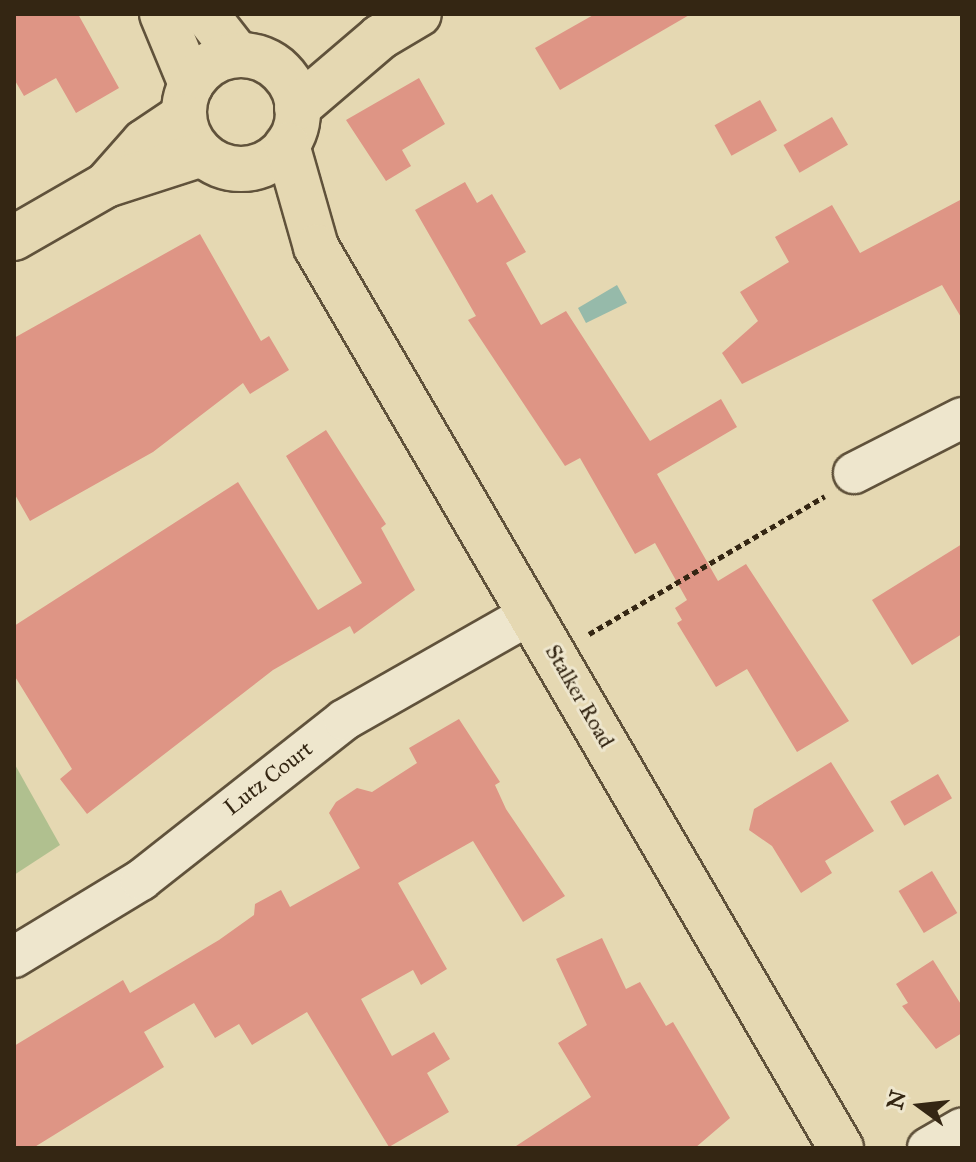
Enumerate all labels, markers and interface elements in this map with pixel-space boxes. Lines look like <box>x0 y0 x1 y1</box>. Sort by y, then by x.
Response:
street label: Stalker Road <box>540 640 620 752</box>
street label: Lutz Court <box>219 735 317 821</box>
north arrow <box>880 1066 960 1146</box>
text: N <box>881 1087 912 1112</box>

